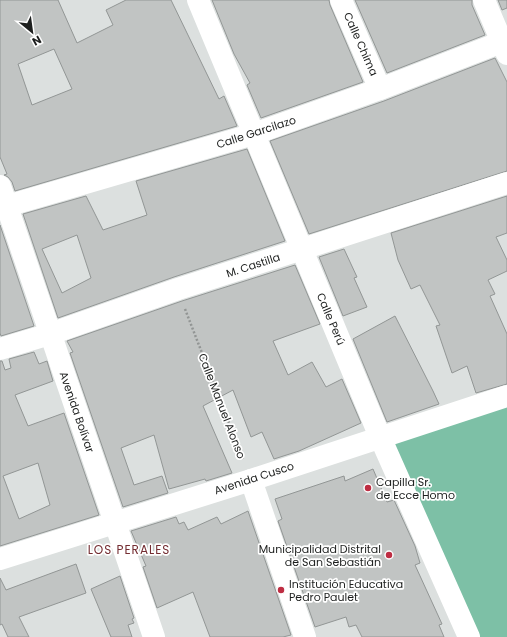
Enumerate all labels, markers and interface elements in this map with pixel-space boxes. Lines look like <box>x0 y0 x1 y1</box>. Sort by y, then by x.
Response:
street label: Calle Chima <box>340 10 382 78</box>
north arrow <box>12 12 52 52</box>
text: N <box>29 32 44 50</box>
street label: Calle Garcilazo <box>214 112 298 152</box>
street label: M. Castilla <box>224 249 282 281</box>
street label: Calle Perú <box>313 290 349 348</box>
street label: Calle Manuel Alonso <box>195 351 249 461</box>
street label: Avenida Bolívar <box>56 369 98 455</box>
street label: Avenida Cusco <box>212 458 296 498</box>
place label: Capilla Sr. de Ecce Homo <box>376 474 455 503</box>
marker: Capilla Sr. de Ecce Homo <box>363 483 373 493</box>
district label: LOS PERALES <box>88 541 170 558</box>
place label: Municipalidad Distrital de San Sebastián <box>259 541 381 570</box>
marker: Municipalidad Distrital de San Sebastián <box>384 550 394 560</box>
place label: Institución Educativa Pedro Paulet <box>289 576 403 605</box>
marker: Institución Educativa Pedro Paulet <box>276 585 286 595</box>

